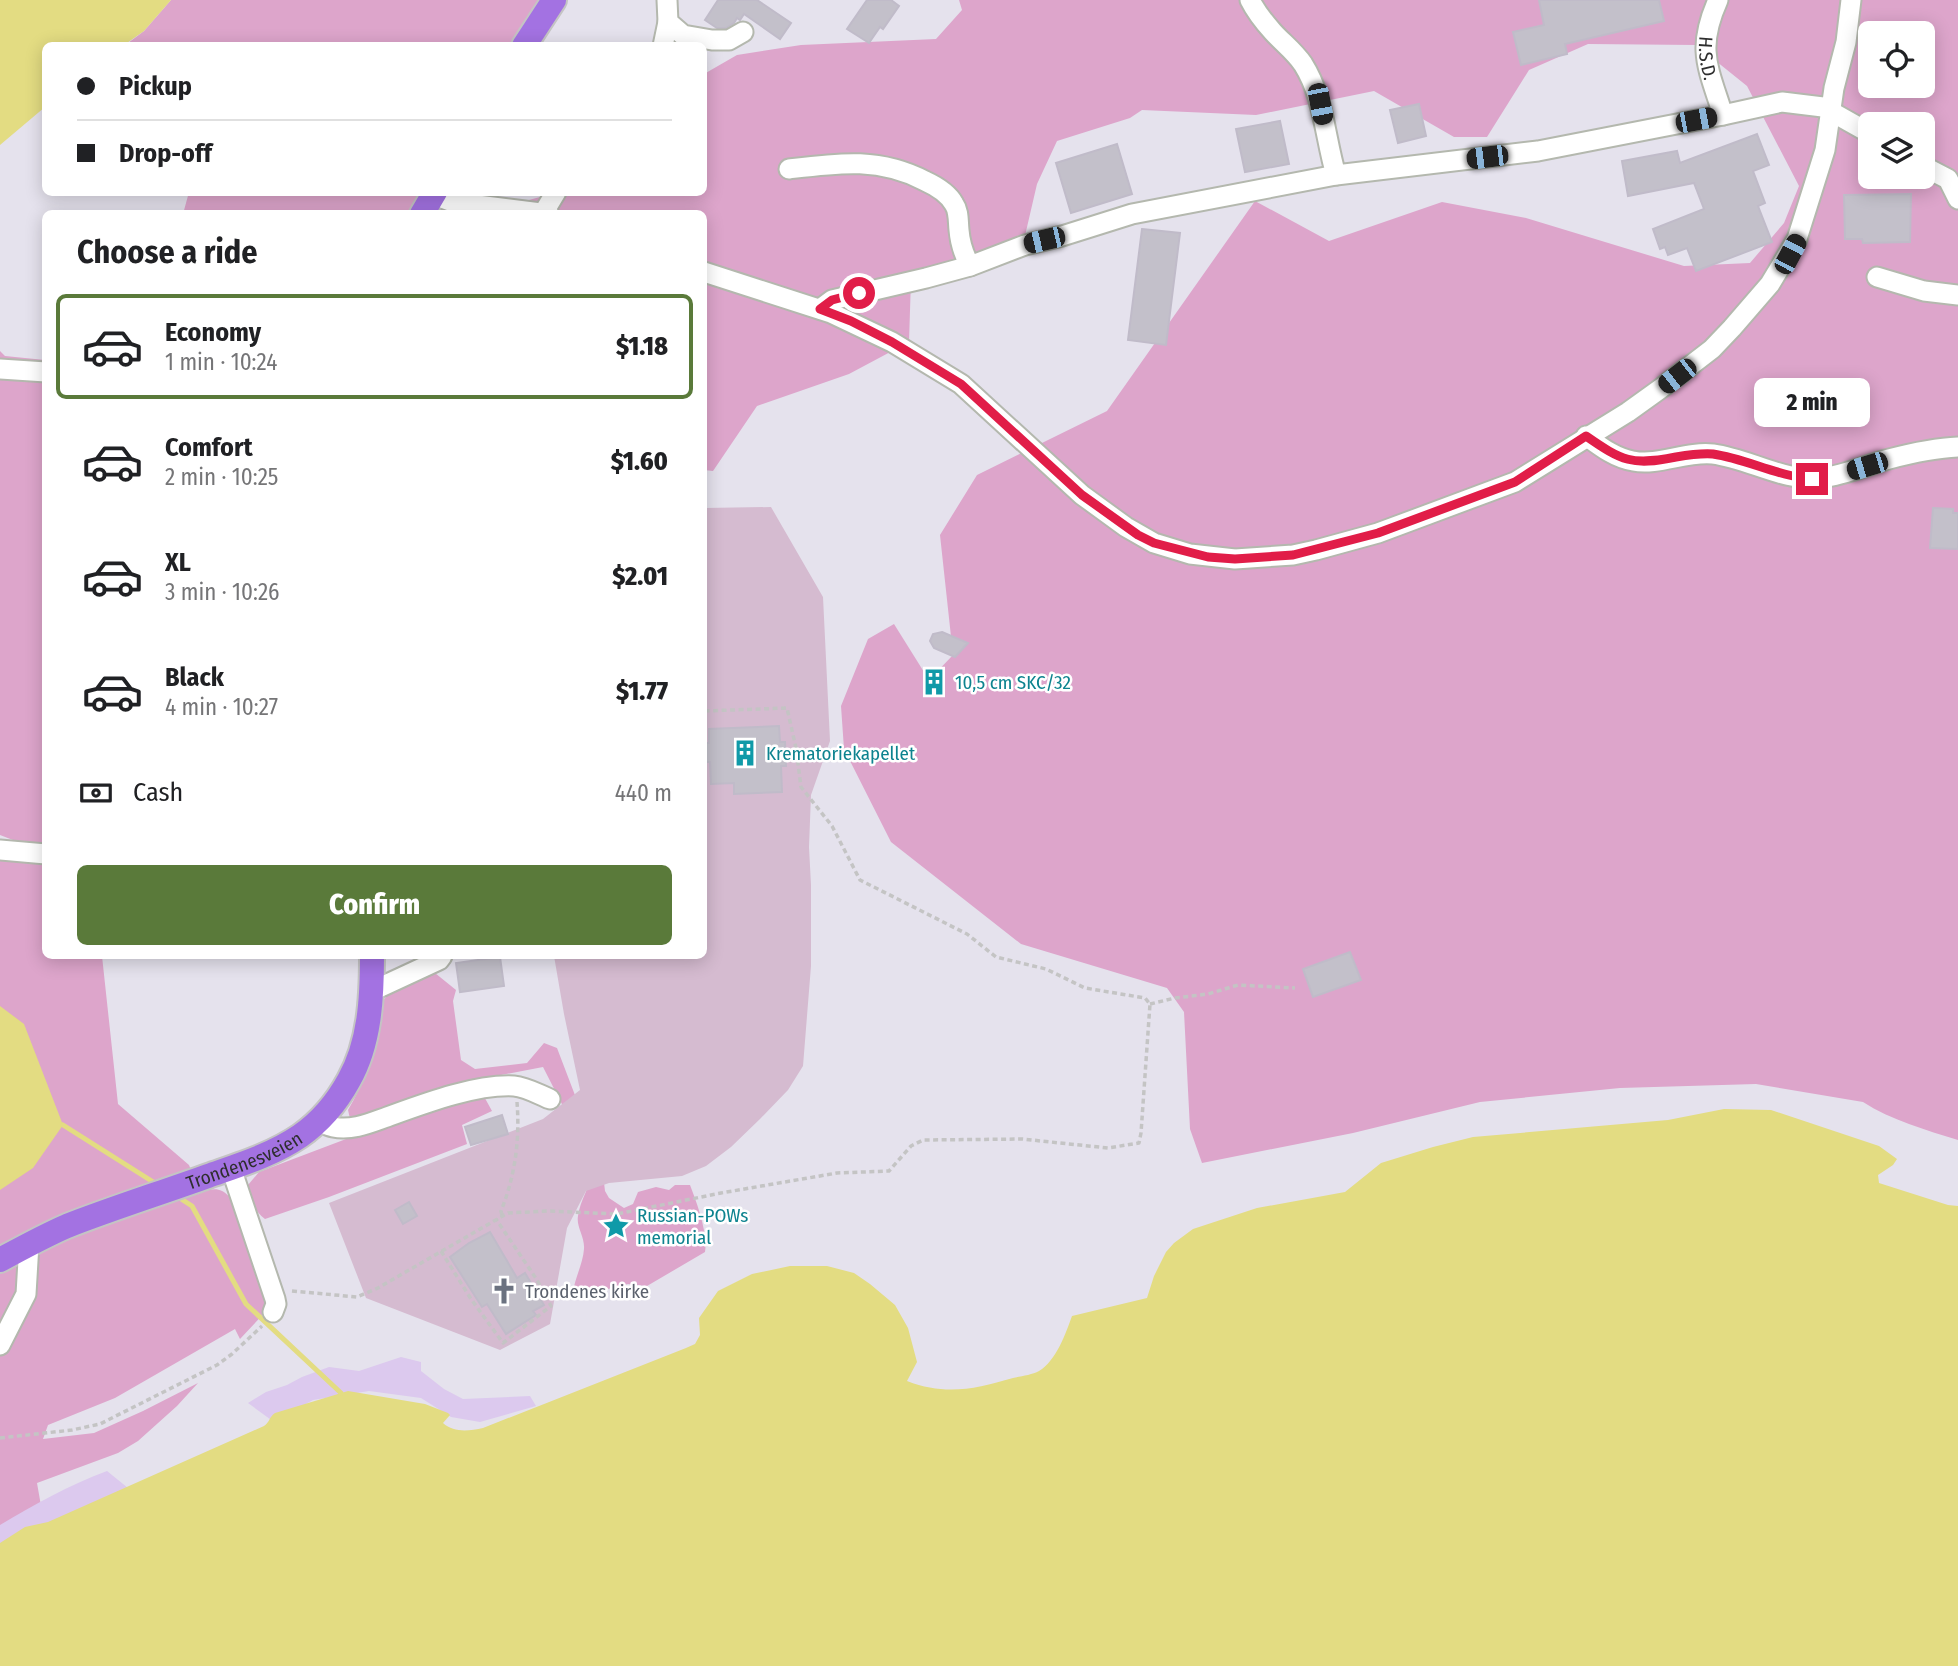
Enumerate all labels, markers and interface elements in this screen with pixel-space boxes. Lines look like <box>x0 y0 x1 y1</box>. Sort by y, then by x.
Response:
map controls <box>1858 21 1935 189</box>
button: locate <box>1858 21 1935 98</box>
street label: H.S.D. <box>1694 36 1722 83</box>
text: Pickup <box>119 71 192 102</box>
car <box>1306 81 1335 127</box>
car <box>1674 106 1719 134</box>
button: layers <box>1858 112 1935 189</box>
text: Drop-off <box>119 138 212 169</box>
car <box>1465 144 1510 170</box>
car <box>1022 225 1067 255</box>
car <box>1771 231 1810 277</box>
text: Choose a ride <box>77 233 258 271</box>
route start <box>843 277 875 309</box>
icon: car <box>81 315 144 378</box>
text: Economy <box>165 317 261 348</box>
text: $1.18 <box>616 331 668 362</box>
text: 1 min · 10:24 <box>165 348 277 376</box>
car <box>1654 355 1701 397</box>
callout: 2 min <box>1754 378 1870 426</box>
text: 2 min <box>1787 388 1837 416</box>
icon: car <box>81 430 144 493</box>
text: Comfort <box>165 432 253 463</box>
text: $1.60 <box>611 446 668 477</box>
car <box>1844 450 1891 482</box>
text: 2 min · 10:25 <box>165 463 278 491</box>
route end <box>1796 463 1828 495</box>
icon: car <box>81 545 144 608</box>
text: XL <box>165 547 191 578</box>
text: $2.01 <box>612 561 668 592</box>
text: 3 min · 10:26 <box>165 578 279 606</box>
icon: car <box>81 660 144 723</box>
text: Black <box>165 662 224 693</box>
building icon: 10,5 cm SKC/32 <box>919 667 949 697</box>
place label: 10,5 cm SKC/32 <box>955 671 1071 694</box>
text: $1.77 <box>616 676 668 707</box>
text: 4 min · 10:27 <box>165 693 278 721</box>
building icon: Krematoriekapellet <box>730 738 760 768</box>
place label: Krematoriekapellet <box>766 742 916 765</box>
icon: cash <box>77 774 115 812</box>
text: Cash <box>133 777 183 808</box>
text: 440 m <box>615 779 672 807</box>
button: Confirm <box>77 865 672 945</box>
street label: Trondenesveien <box>183 1127 307 1195</box>
place label: Russian-POWs memorial <box>637 1204 748 1249</box>
place icon: Russian-POWs memorial <box>601 1211 631 1241</box>
church icon: Trondenes kirke <box>489 1276 519 1306</box>
place label: Trondenes kirke <box>525 1280 649 1303</box>

